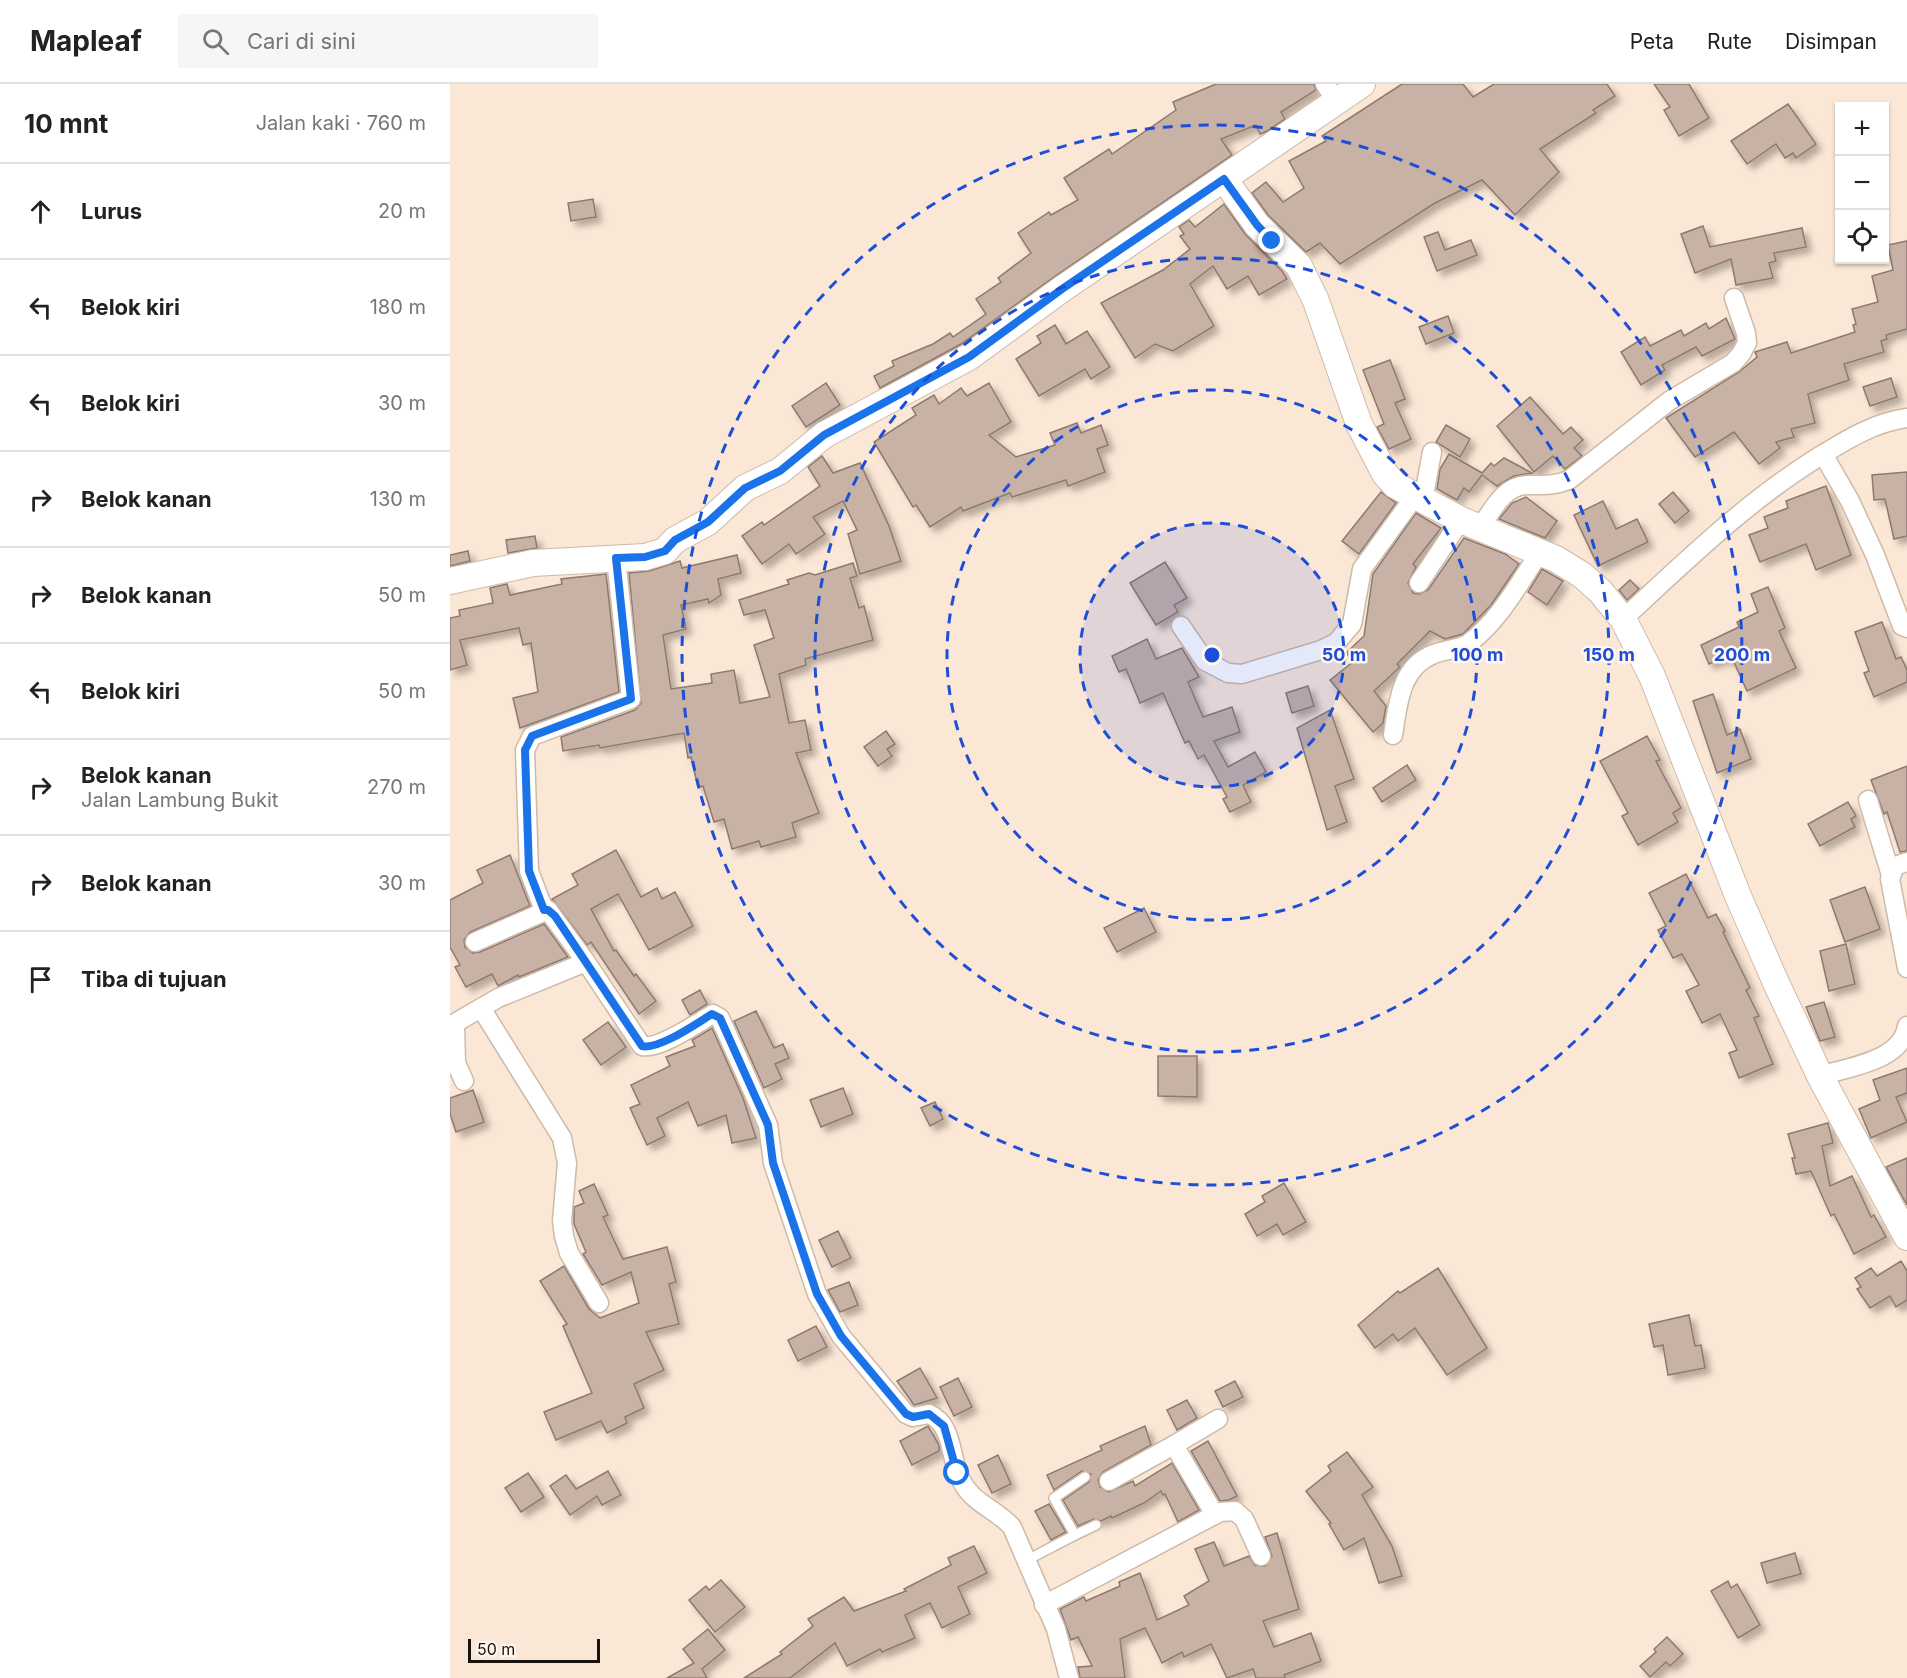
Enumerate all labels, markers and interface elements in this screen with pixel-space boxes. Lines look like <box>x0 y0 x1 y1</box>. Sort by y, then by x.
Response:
search box <box>178 14 598 68</box>
text: Mapleaf <box>30 24 142 58</box>
icon: search <box>199 25 232 58</box>
text: Cari di sini <box>247 28 356 54</box>
text: Peta <box>1630 29 1674 54</box>
text: Rute <box>1707 29 1752 54</box>
text: Disimpan <box>1785 29 1877 54</box>
map controls <box>1835 102 1889 264</box>
button: + <box>1835 102 1889 156</box>
text: 10 mnt <box>24 108 108 139</box>
text: Jalan kaki · 760 m <box>256 111 426 135</box>
button: − <box>1835 156 1889 210</box>
icon: ahead <box>24 195 57 228</box>
text: Lurus <box>81 198 142 224</box>
text: 20 m <box>378 199 426 223</box>
button: locate <box>1835 210 1889 264</box>
route end <box>1258 227 1284 253</box>
icon: left <box>24 291 57 324</box>
text: Belok kiri <box>81 294 180 320</box>
text: 180 m <box>370 295 426 319</box>
icon: left <box>24 387 57 420</box>
text: Belok kiri <box>81 390 180 416</box>
text: 30 m <box>378 391 426 415</box>
icon: right <box>24 483 57 516</box>
text: Belok kanan <box>81 486 212 512</box>
text: 130 m <box>370 487 426 511</box>
icon: right <box>24 579 57 612</box>
text: Belok kanan <box>81 582 212 608</box>
text: 50 m <box>378 583 426 607</box>
text: 50 m <box>1322 644 1366 665</box>
text: 100 m <box>1451 644 1503 665</box>
text: 150 m <box>1583 644 1635 665</box>
text: 200 m <box>1714 644 1770 665</box>
centre of rings <box>1202 645 1222 665</box>
icon: left <box>24 675 57 708</box>
text: Belok kiri <box>81 678 180 704</box>
text: 50 m <box>378 679 426 703</box>
text: Belok kanan <box>81 762 212 788</box>
icon: right <box>24 771 57 804</box>
text: 270 m <box>367 775 426 799</box>
text: Jalan Lambung Bukit <box>81 788 278 812</box>
icon: right <box>24 867 57 900</box>
text: Belok kanan <box>81 870 212 896</box>
text: 30 m <box>378 871 426 895</box>
icon: arrive <box>24 963 57 996</box>
text: Tiba di tujuan <box>81 966 227 992</box>
route start <box>943 1459 969 1485</box>
scale bar <box>468 1636 600 1664</box>
text: 50 m <box>477 1639 515 1659</box>

